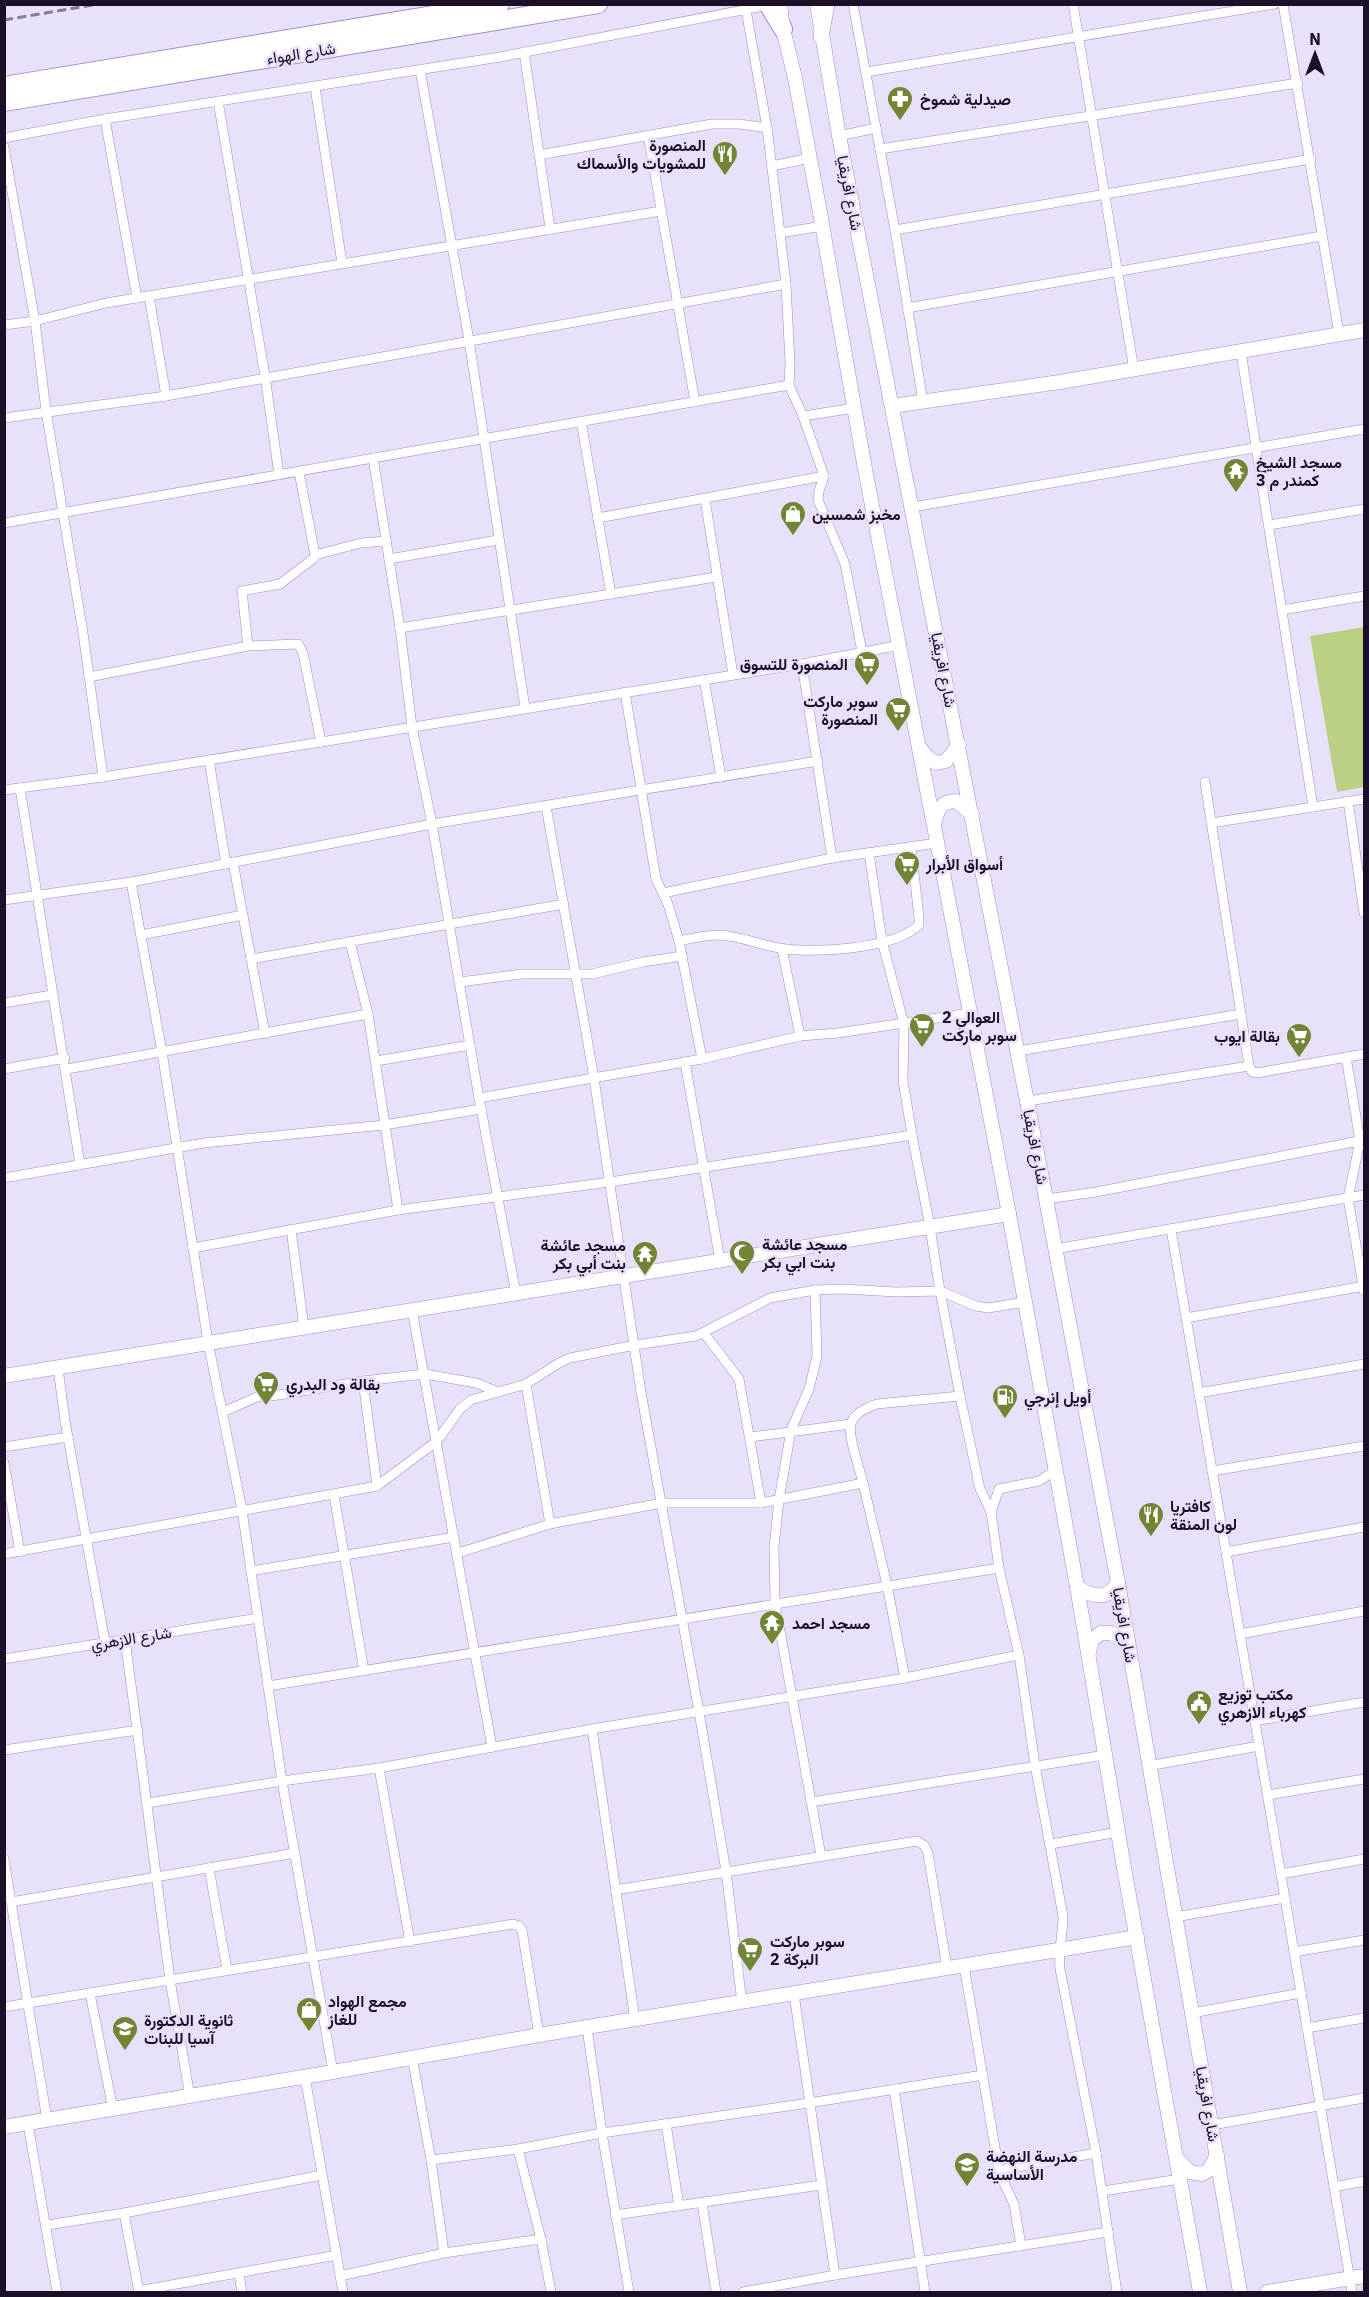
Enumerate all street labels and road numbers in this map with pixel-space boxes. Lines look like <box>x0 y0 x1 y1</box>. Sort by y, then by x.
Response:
street label: شارع الهواء <box>265 38 337 70</box>
street label: شارع افريقيا <box>831 154 867 233</box>
street label: شارع افريقيا <box>925 631 961 710</box>
street label: شارع افريقيا <box>1017 1108 1053 1187</box>
street label: شارع افريقيا <box>1107 1586 1141 1665</box>
street label: شارع الازهري <box>89 1622 173 1658</box>
street label: شارع افريقيا <box>1190 2065 1224 2144</box>

